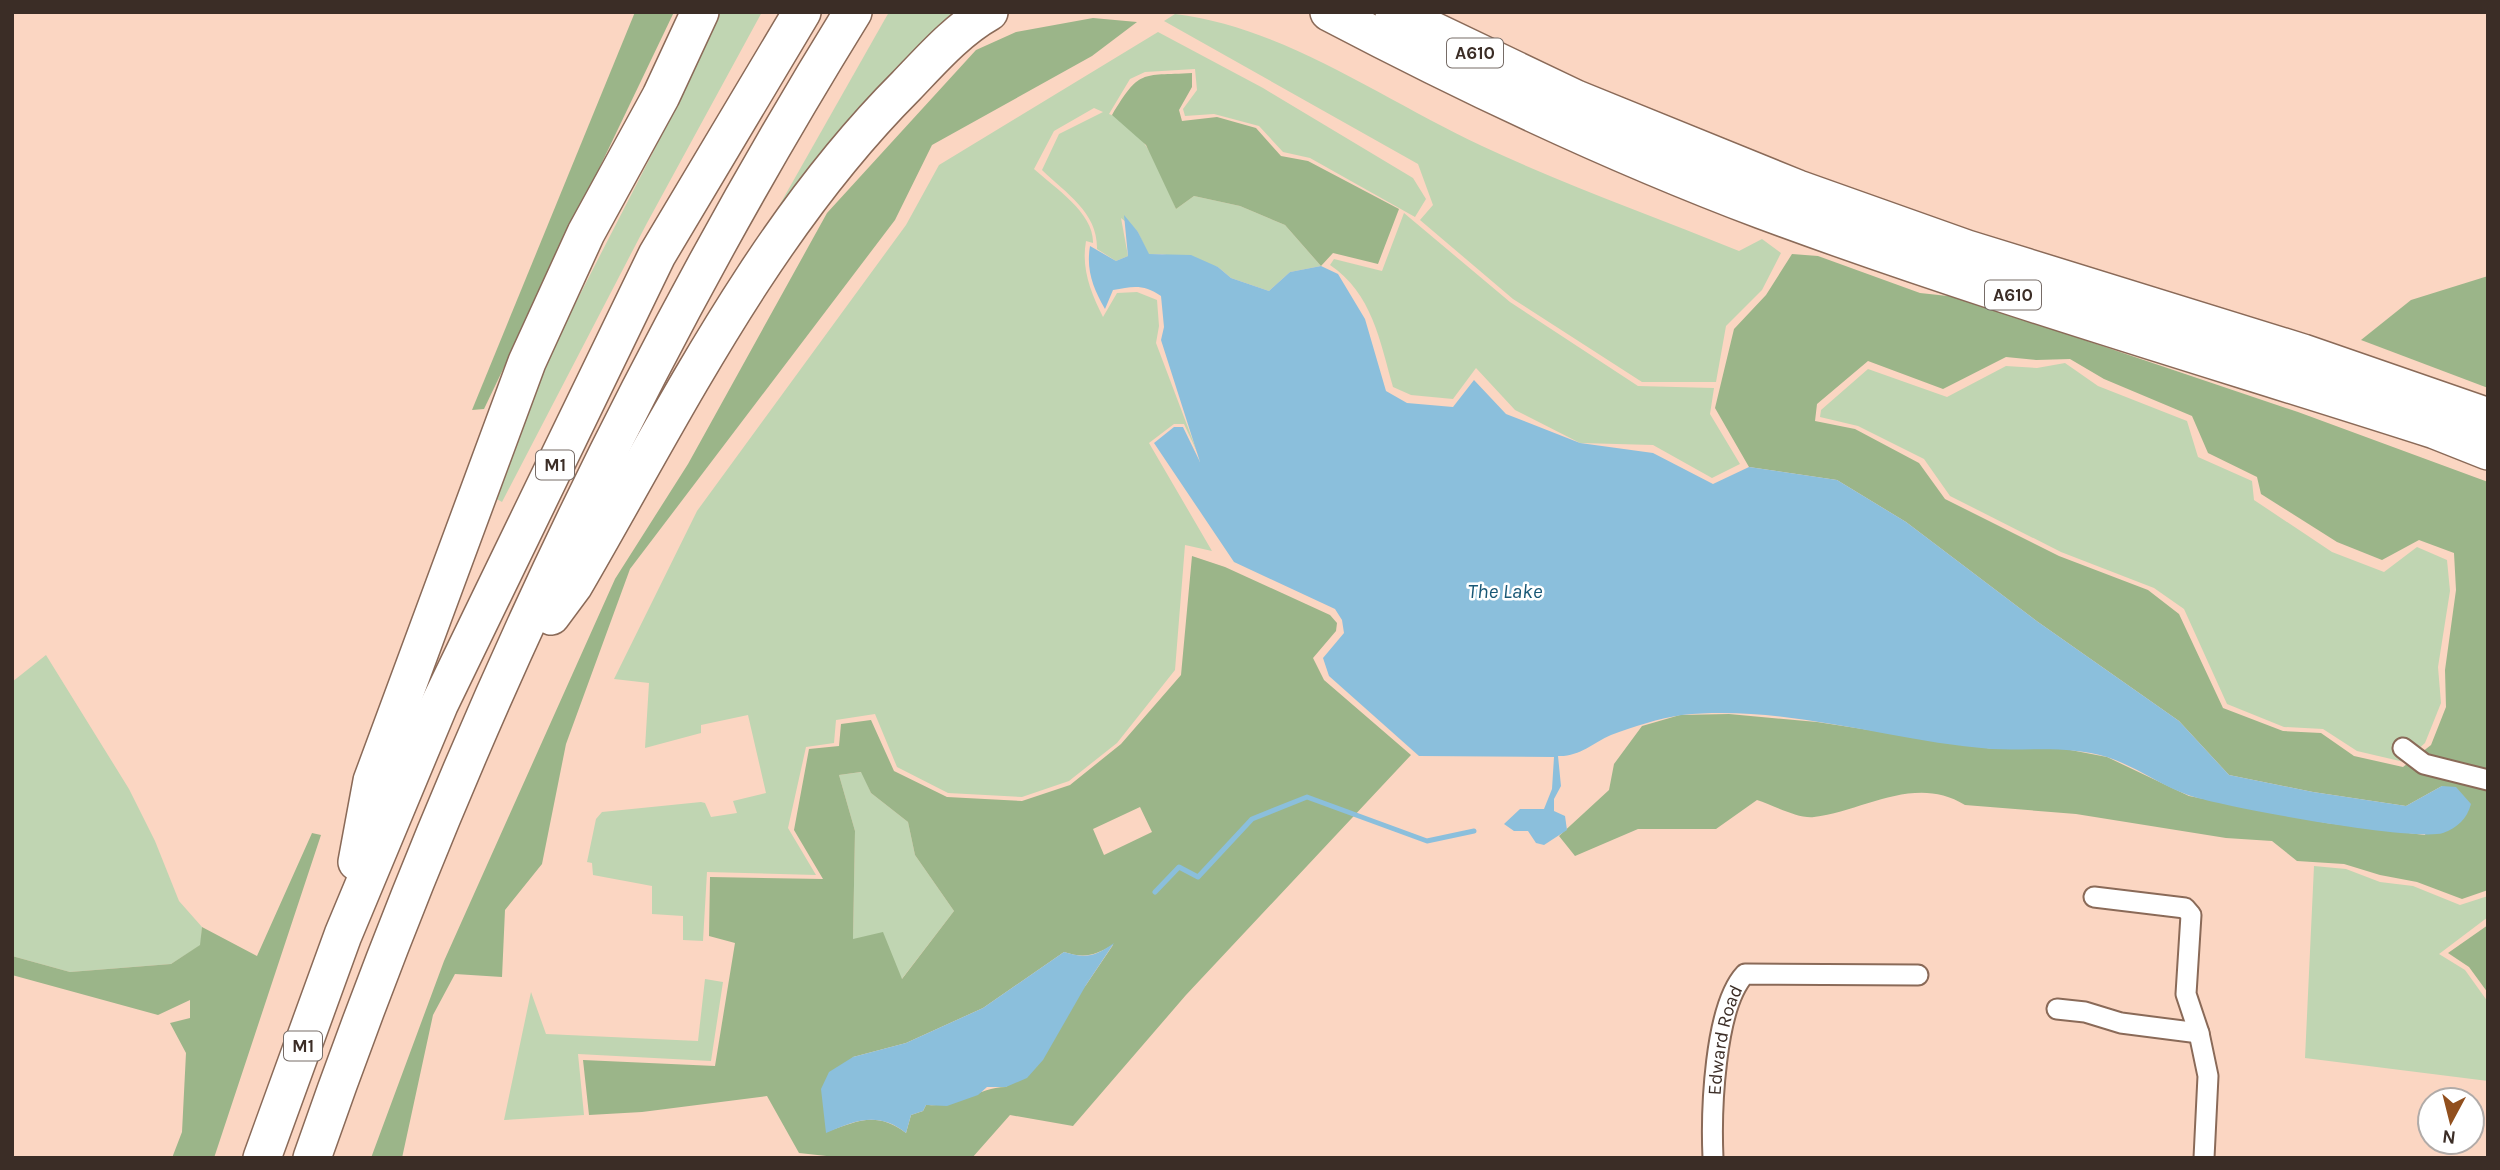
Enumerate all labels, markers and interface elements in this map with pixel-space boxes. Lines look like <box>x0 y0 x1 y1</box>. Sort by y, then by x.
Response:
road number: A610 <box>1447 38 1503 68</box>
road number: A610 <box>1985 281 2041 310</box>
road number: M1 <box>536 450 574 480</box>
water label: The Lake <box>1468 579 1543 603</box>
street label: Edward Road <box>1704 981 1747 1096</box>
road number: M1 <box>284 1031 322 1060</box>
north arrow <box>2416 1086 2486 1156</box>
text: N <box>2441 1125 2457 1149</box>

